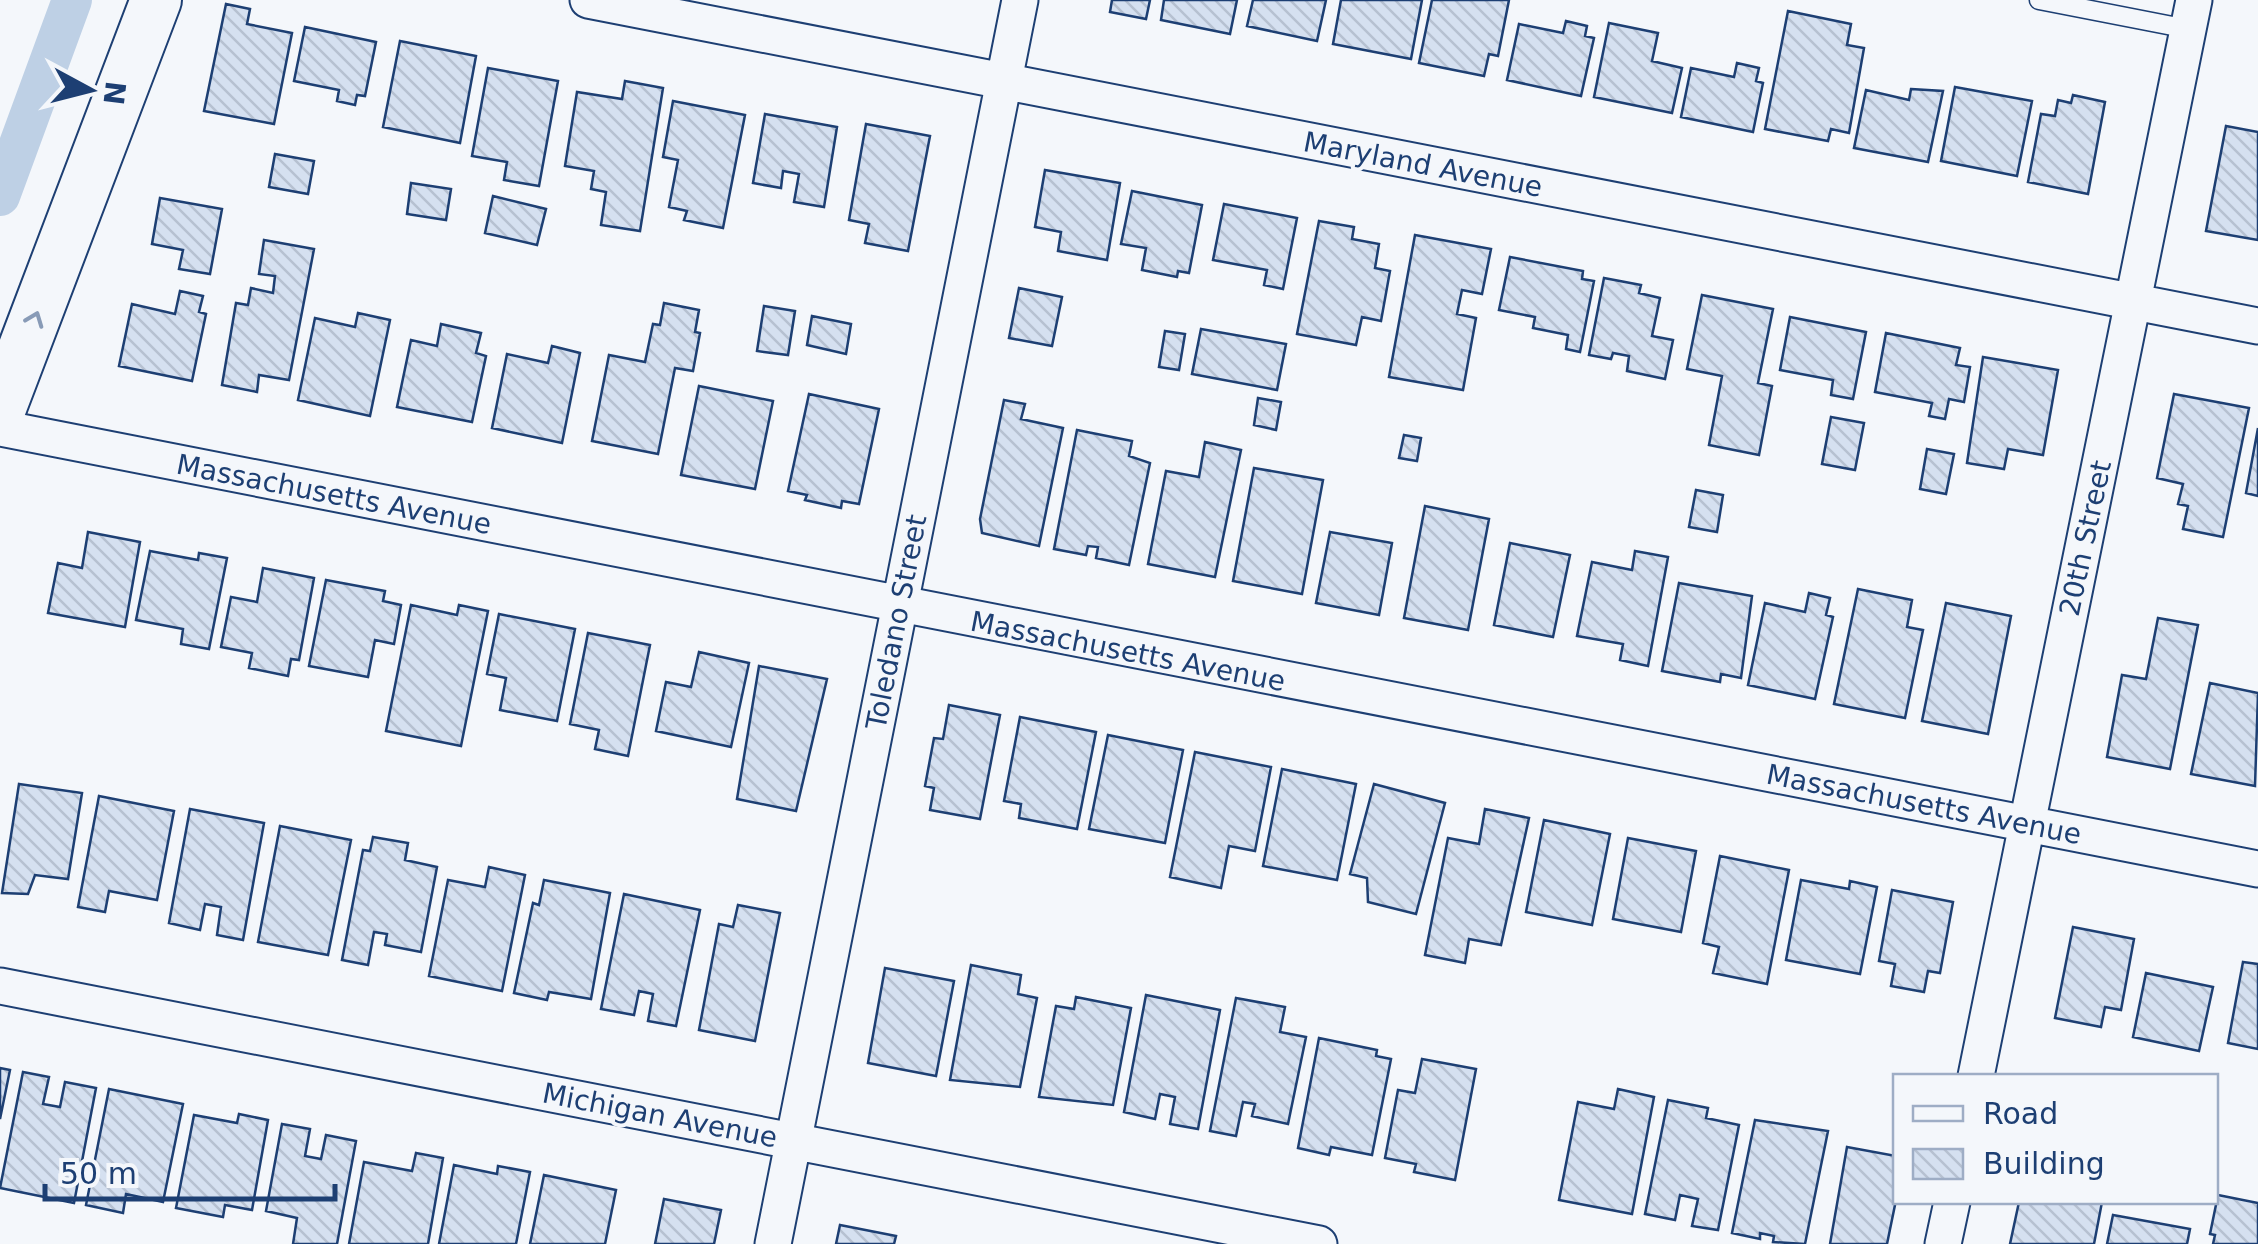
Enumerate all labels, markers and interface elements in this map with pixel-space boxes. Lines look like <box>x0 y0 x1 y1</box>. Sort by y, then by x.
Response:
north arrow <box>40 40 140 140</box>
text: N <box>97 79 132 107</box>
street label: Maryland Avenue <box>1301 125 1545 204</box>
one-way arrow <box>23 311 44 328</box>
street label: Massachusetts Avenue <box>174 448 494 541</box>
street label: 20th Street <box>2053 457 2118 619</box>
street label: Toledano Street <box>859 512 934 733</box>
street label: Massachusetts Avenue <box>968 605 1288 698</box>
street label: Massachusetts Avenue <box>1764 758 2084 851</box>
legend <box>1893 1074 2218 1204</box>
street label: Michigan Avenue <box>540 1077 780 1154</box>
text: Road <box>1983 1096 2058 1131</box>
scale bar <box>45 1139 335 1201</box>
text: Building <box>1983 1146 2105 1181</box>
text: 50 m <box>60 1156 137 1191</box>

